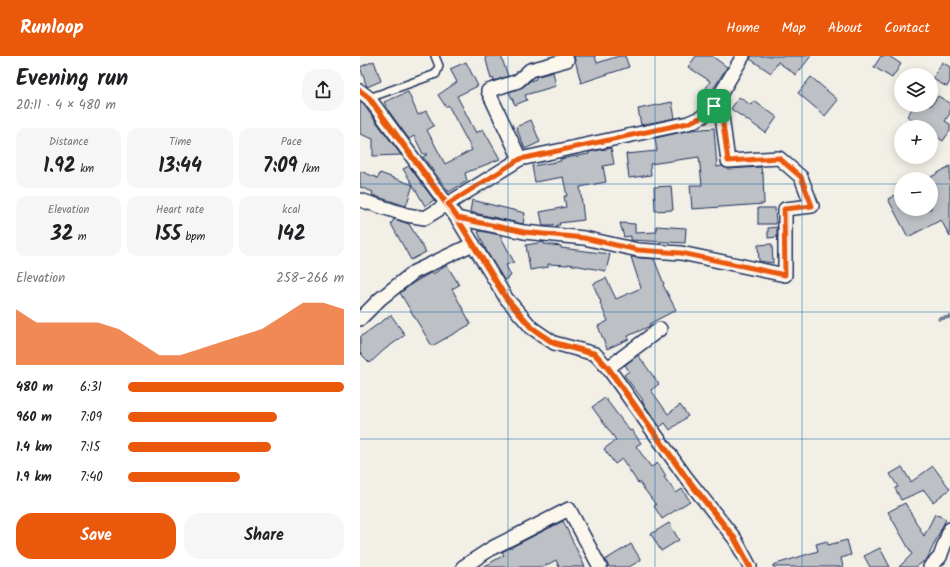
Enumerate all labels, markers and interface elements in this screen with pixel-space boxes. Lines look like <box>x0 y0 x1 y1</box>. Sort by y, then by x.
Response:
text: Runloop <box>20 13 84 43</box>
text: Home <box>726 17 760 39</box>
text: Map <box>782 17 806 39</box>
text: About <box>828 17 862 39</box>
text: Contact <box>884 17 930 39</box>
text: Evening run <box>16 62 128 97</box>
map controls <box>894 68 938 216</box>
button: layers <box>894 68 938 112</box>
button: share <box>302 69 344 111</box>
pin <box>697 89 731 123</box>
text: 20:11 · 4 × 480 m <box>16 95 116 116</box>
icon: arrive <box>703 95 725 117</box>
button: + <box>894 120 938 164</box>
text: Distance <box>49 133 88 151</box>
text: Time <box>169 133 191 151</box>
text: Pace <box>281 133 302 151</box>
text: 1.92 <box>43 151 76 183</box>
text: 13:44 <box>158 151 202 183</box>
text: 7:09 <box>263 151 298 183</box>
text: km <box>76 160 94 178</box>
text: /km <box>298 160 320 178</box>
button: − <box>894 172 938 216</box>
text: Elevation <box>48 201 89 219</box>
text: Heart rate <box>156 201 204 219</box>
text: kcal <box>282 201 300 219</box>
text: 32 <box>51 219 73 251</box>
text: 155 <box>155 219 181 251</box>
text: 142 <box>277 219 306 251</box>
text: m <box>73 228 87 246</box>
text: bpm <box>181 228 205 246</box>
text: Elevation <box>16 268 65 289</box>
text: 258–266 m <box>276 268 344 289</box>
text: 480 m <box>16 377 53 398</box>
text: 6:31 <box>80 377 102 398</box>
text: 960 m <box>16 407 52 428</box>
text: 7:09 <box>80 407 102 428</box>
text: 1.4 km <box>16 437 52 458</box>
text: 7:15 <box>80 437 100 458</box>
text: 1.9 km <box>16 467 52 488</box>
text: 7:40 <box>80 467 103 488</box>
button: Save <box>16 513 176 559</box>
button: Share <box>184 513 344 559</box>

